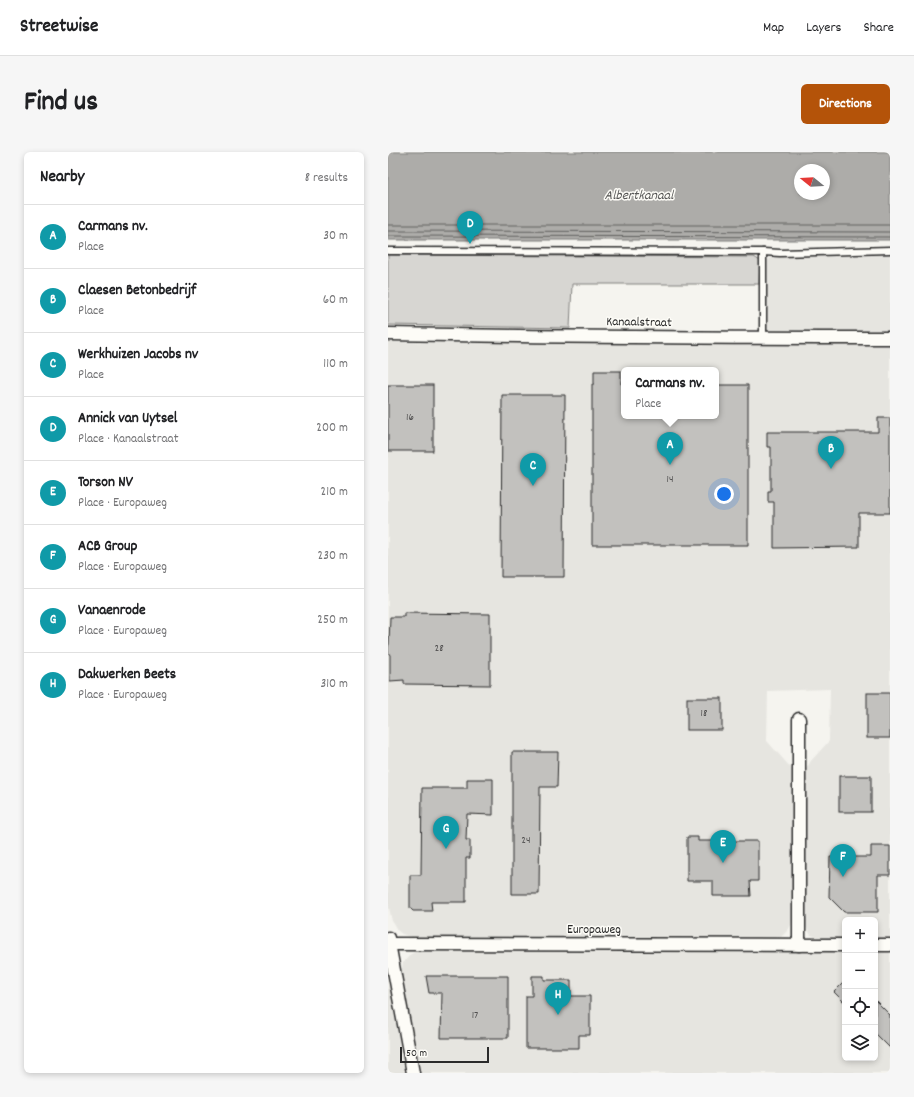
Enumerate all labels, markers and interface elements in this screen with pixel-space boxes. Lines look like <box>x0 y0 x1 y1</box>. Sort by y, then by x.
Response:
text: Streetwise <box>20 14 98 41</box>
text: Map <box>763 18 784 38</box>
text: Layers <box>806 18 841 38</box>
text: Share <box>863 18 894 38</box>
text: Find us <box>24 84 98 124</box>
button: Directions <box>801 84 890 124</box>
north arrow <box>794 164 830 200</box>
text: Nearby <box>40 166 84 190</box>
text: 8 results <box>305 169 348 188</box>
water label: Albertkanaal <box>605 186 675 206</box>
pin: D <box>457 211 483 244</box>
text: Carmans nv. <box>78 216 148 238</box>
text: A <box>49 227 57 246</box>
text: 30 m <box>323 227 348 246</box>
text: Place <box>78 238 104 257</box>
text: Claesen Betonbedrijf <box>78 280 196 302</box>
text: B <box>50 291 56 310</box>
text: 60 m <box>323 291 348 310</box>
text: Place <box>78 302 104 321</box>
street label: Kanaalstraat <box>606 313 672 333</box>
text: Werkhuizen Jacobs nv <box>78 344 198 366</box>
text: C <box>50 355 56 374</box>
text: 110 m <box>323 355 348 374</box>
text: Place <box>78 366 104 385</box>
popup <box>621 367 719 419</box>
text: Carmans nv. <box>635 373 705 395</box>
text: Place <box>635 395 661 414</box>
text: Annick van Uytsel <box>78 408 177 430</box>
house number: 16 <box>406 410 414 426</box>
text: D <box>50 419 56 438</box>
text: 200 m <box>316 419 348 438</box>
text: Place · Kanaalstraat <box>78 430 178 449</box>
pin: A <box>657 432 683 465</box>
pin: B <box>818 436 844 469</box>
pin: C <box>520 453 546 486</box>
text: Torson NV <box>78 472 133 494</box>
house number: 14 <box>667 472 673 488</box>
text: E <box>50 483 56 502</box>
text: 210 m <box>320 483 348 502</box>
your location <box>714 484 734 504</box>
text: Place · Europaweg <box>78 494 167 513</box>
text: ACB Group <box>78 536 137 558</box>
text: F <box>50 547 56 566</box>
text: 230 m <box>318 547 348 566</box>
text: Place · Europaweg <box>78 558 167 577</box>
text: Vanaenrode <box>78 600 146 622</box>
text: G <box>50 611 56 630</box>
text: 250 m <box>317 611 348 630</box>
text: Place · Europaweg <box>78 622 167 641</box>
house number: 28 <box>434 641 444 657</box>
text: Dakwerken Beets <box>78 664 176 686</box>
text: H <box>50 675 56 694</box>
text: 310 m <box>320 675 348 694</box>
text: Place · Europaweg <box>78 686 167 705</box>
house number: 18 <box>701 706 707 722</box>
pin: G <box>433 816 459 849</box>
pin: E <box>710 830 736 863</box>
house number: 24 <box>521 833 531 849</box>
pin: F <box>830 844 856 877</box>
map controls <box>842 917 878 1061</box>
button: + <box>842 917 878 953</box>
street label: Europaweg <box>567 921 621 940</box>
button: − <box>842 953 878 989</box>
pin: H <box>545 982 571 1015</box>
button: locate <box>842 989 878 1025</box>
house number: 17 <box>472 1008 478 1024</box>
button: layers <box>842 1025 878 1061</box>
scale bar <box>400 1045 489 1064</box>
text: 50 m <box>406 1046 427 1062</box>

